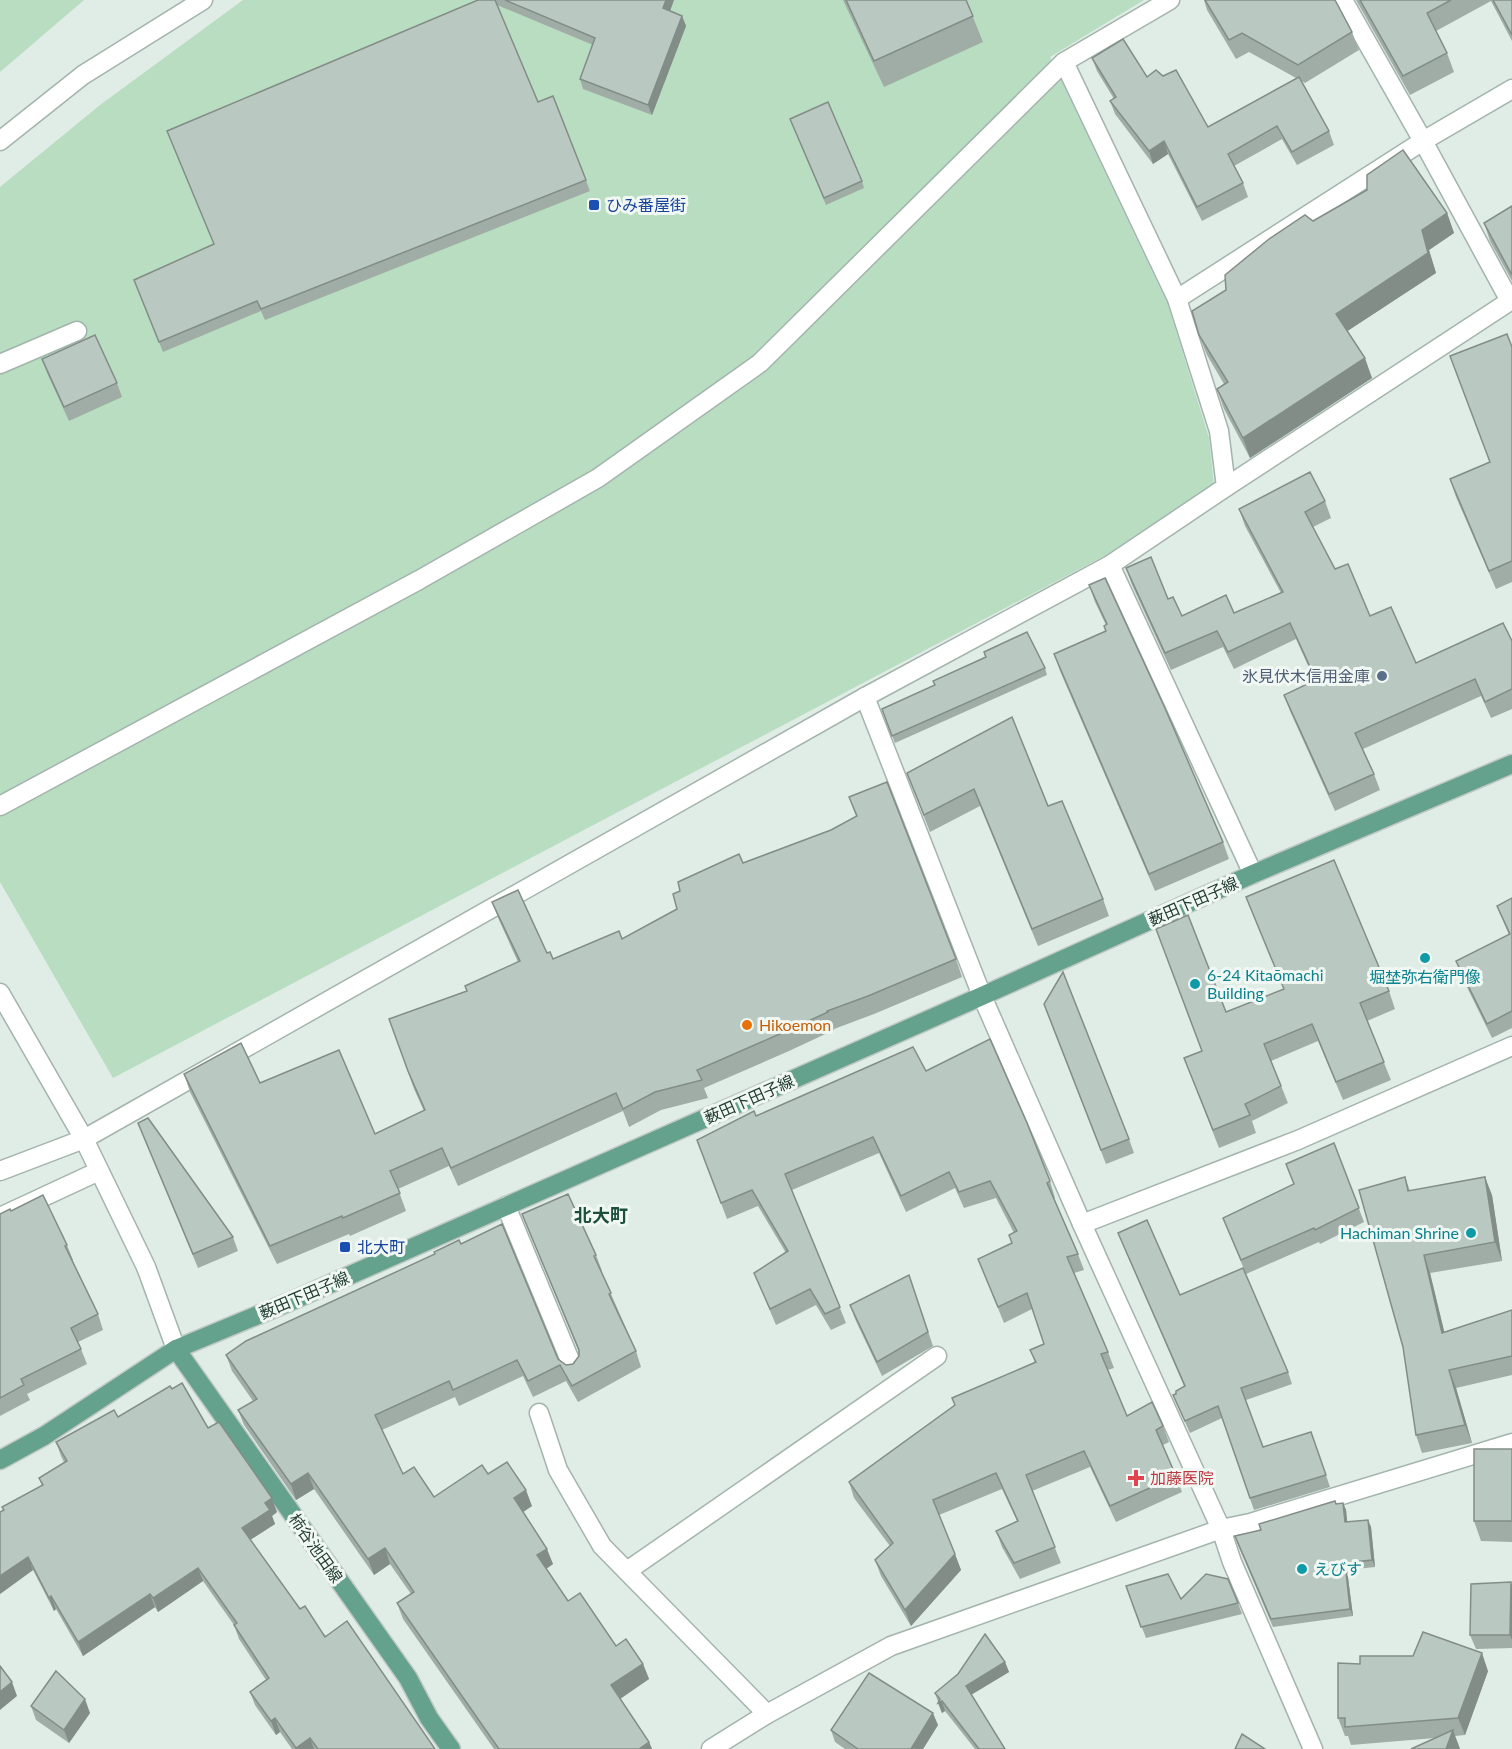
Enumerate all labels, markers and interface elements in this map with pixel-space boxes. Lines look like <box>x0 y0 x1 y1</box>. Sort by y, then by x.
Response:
place label: ひみ番屋街 <box>606 195 686 214</box>
marker: ひみ番屋街 <box>587 198 601 212</box>
place label: 氷見伏木信用金庫 <box>1242 666 1370 685</box>
marker: 氷見伏木信用金庫 <box>1375 669 1389 683</box>
street label: 薮田下田子線 <box>1145 872 1241 929</box>
marker: 堀埜弥右衛門像 <box>1418 951 1432 965</box>
place label: 6-24 Kitaōmachi Building <box>1207 965 1324 1002</box>
place label: 堀埜弥右衛門像 <box>1369 967 1481 986</box>
marker: 6-24 Kitaōmachi Building <box>1188 977 1202 991</box>
place label: Hikoemon <box>759 1015 831 1034</box>
marker: Hikoemon <box>740 1018 754 1032</box>
street label: 薮田下田子線 <box>701 1070 797 1127</box>
district label: 北大町 <box>574 1204 628 1226</box>
place label: Hachiman Shrine <box>1340 1223 1459 1242</box>
marker: Hachiman Shrine <box>1464 1226 1478 1240</box>
place label: 北大町 <box>357 1237 405 1256</box>
marker: 北大町 <box>338 1240 352 1254</box>
street label: 薮田下田子線 <box>256 1267 352 1322</box>
place label: 加藤医院 <box>1150 1468 1214 1487</box>
marker: 加藤医院 <box>1127 1469 1145 1487</box>
street label: 柿谷池田線 <box>286 1509 347 1586</box>
place label: えびす <box>1314 1559 1362 1578</box>
marker: えびす <box>1295 1562 1309 1576</box>

